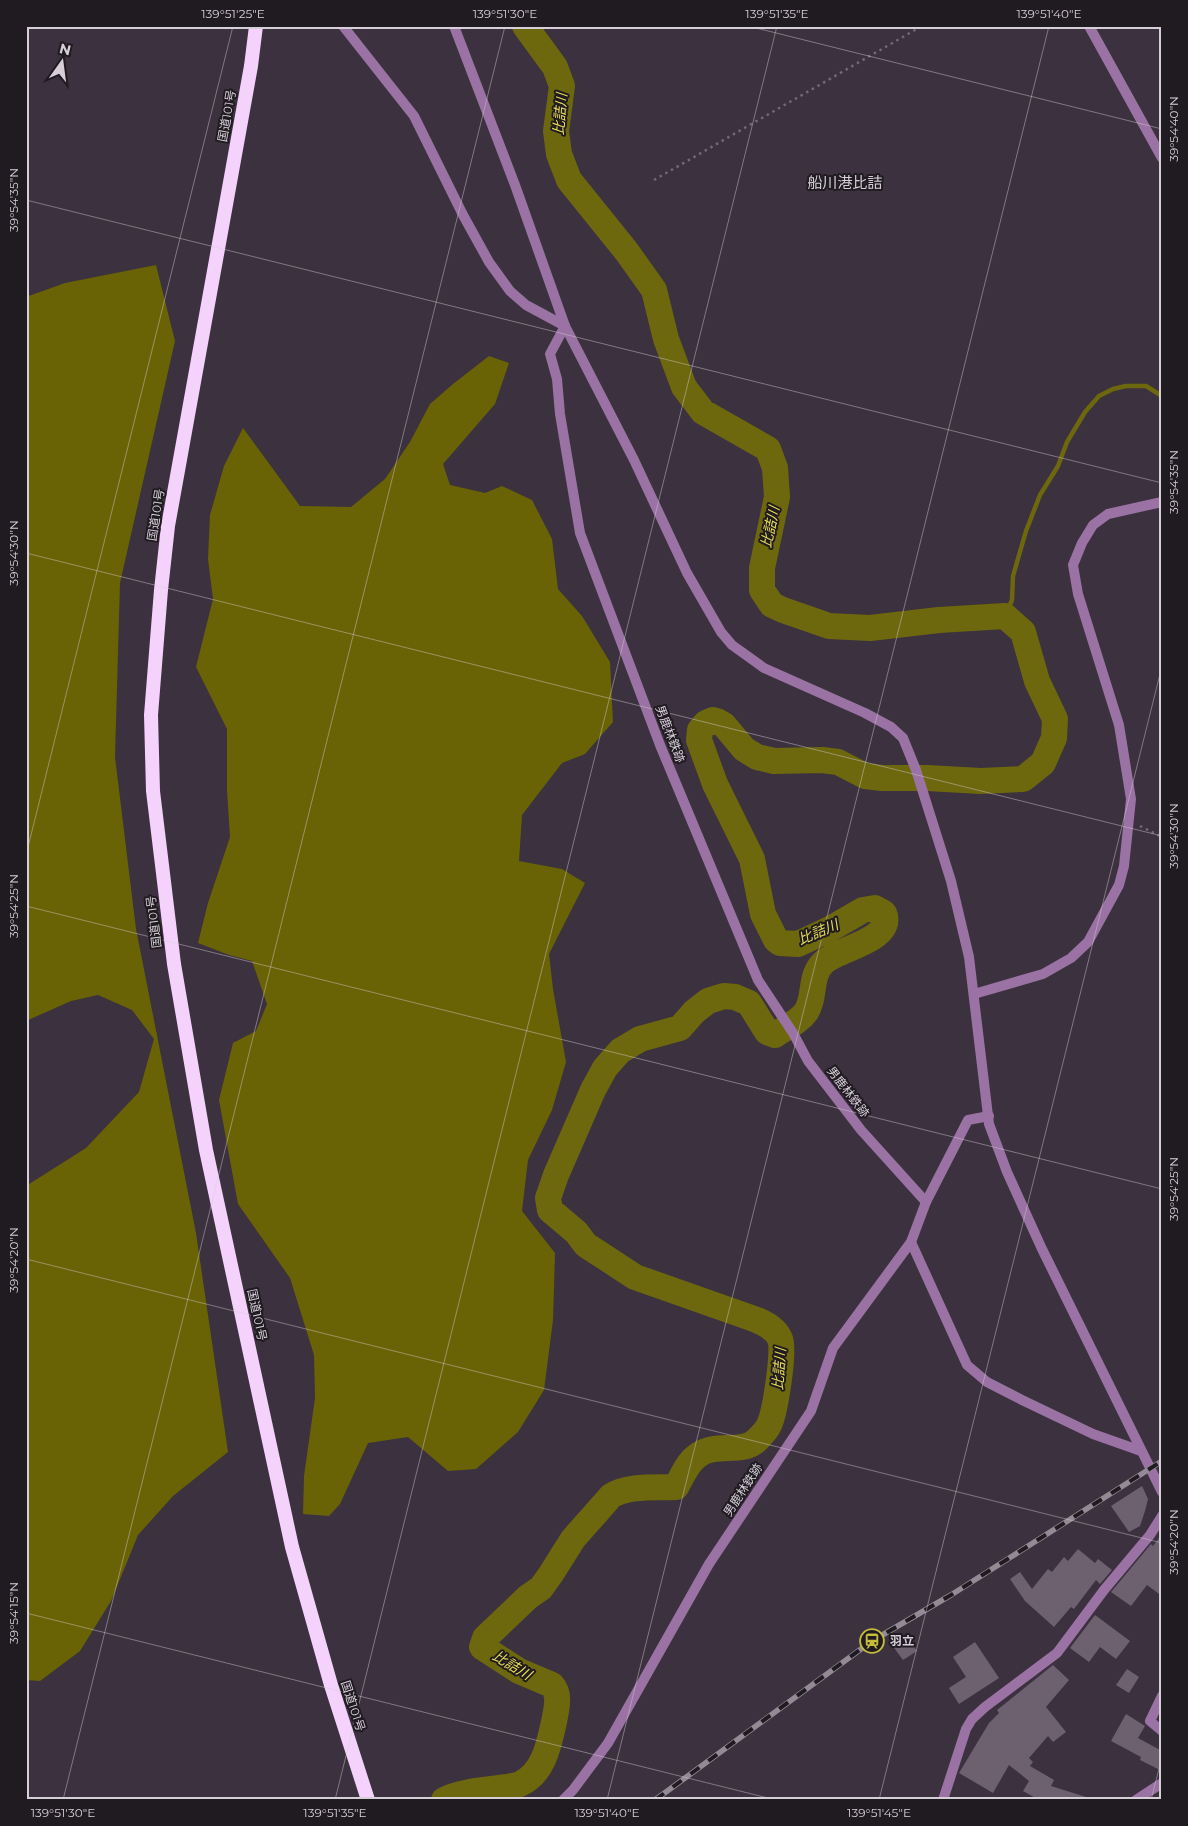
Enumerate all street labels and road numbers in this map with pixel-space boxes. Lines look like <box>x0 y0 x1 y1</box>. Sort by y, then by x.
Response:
street label: 国道101号 <box>215 89 238 143</box>
street label: 国道101号 <box>144 488 167 542</box>
street label: 男鹿林鉄跡 <box>653 703 688 765</box>
street label: 国道101号 <box>143 895 164 949</box>
street label: 男鹿林鉄跡 <box>824 1063 873 1120</box>
street label: 国道101号 <box>245 1288 270 1342</box>
street label: 男鹿林鉄跡 <box>720 1460 765 1519</box>
street label: 国道101号 <box>338 1679 369 1733</box>

